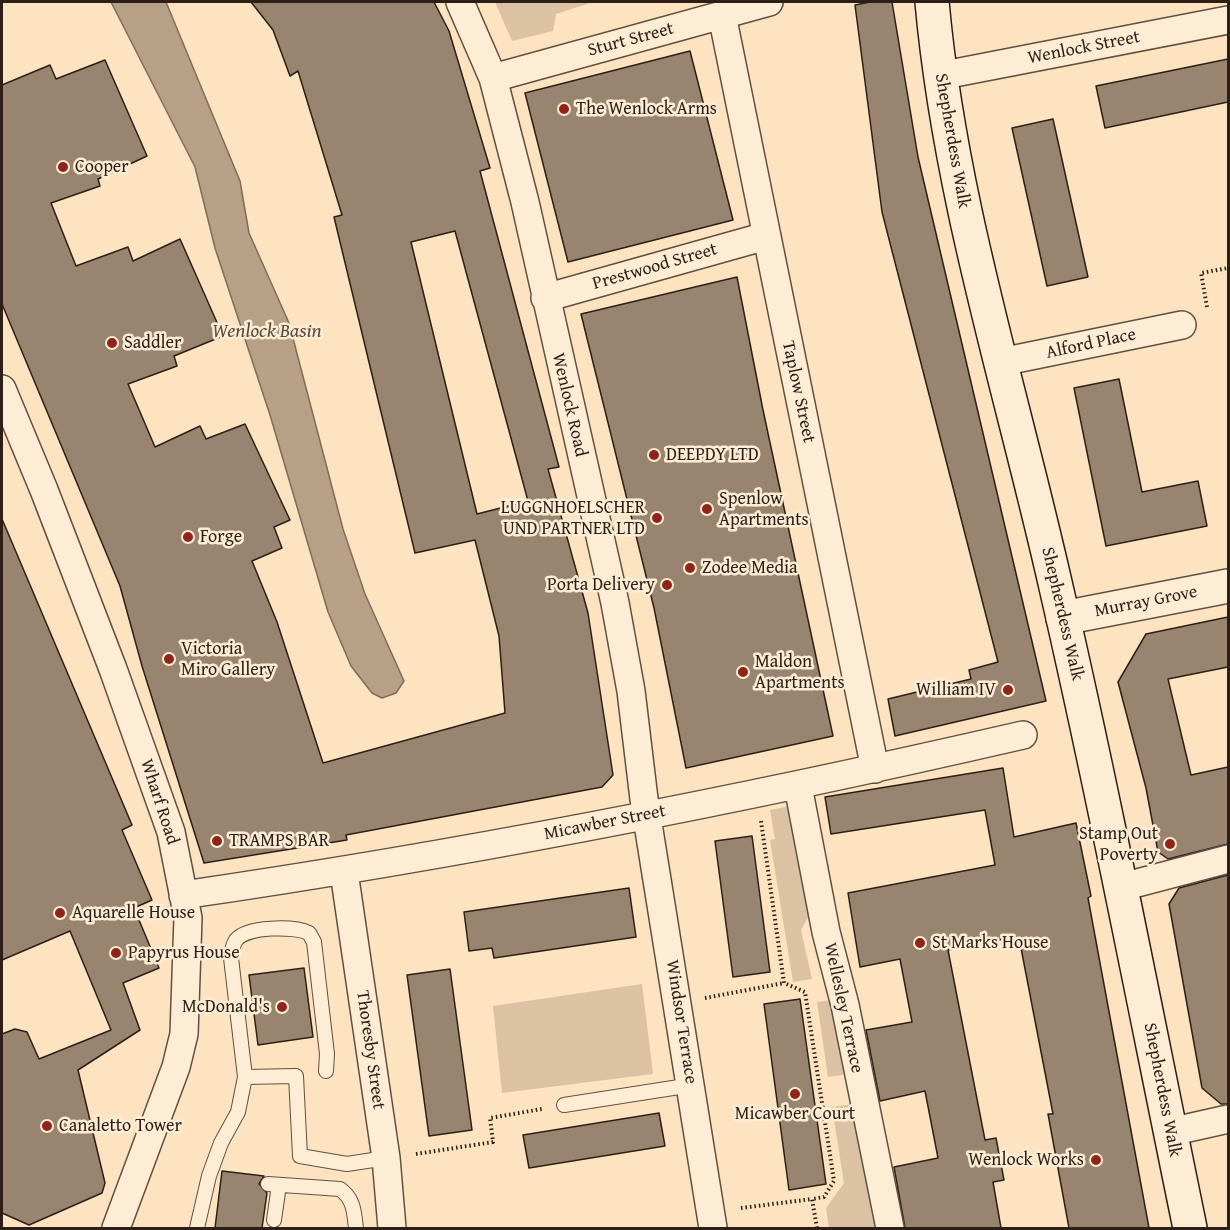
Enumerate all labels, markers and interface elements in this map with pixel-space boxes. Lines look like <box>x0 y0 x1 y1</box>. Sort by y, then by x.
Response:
street label: Sturt Street <box>586 18 676 62</box>
street label: Wenlock Street <box>1026 27 1142 69</box>
street label: Shepherdess Walk <box>930 72 974 210</box>
place label: The Wenlock Arms <box>576 98 717 120</box>
marker: The Wenlock Arms <box>557 102 571 116</box>
place label: Cooper <box>75 156 129 178</box>
marker: Cooper <box>56 160 70 174</box>
street label: Prestwood Street <box>590 239 720 295</box>
water label: Wenlock Basin <box>212 320 322 344</box>
street label: Alford Place <box>1044 324 1138 364</box>
place label: Saddler <box>124 332 181 354</box>
marker: Saddler <box>105 336 119 350</box>
street label: Taplow Street <box>777 339 819 445</box>
street label: Wenlock Road <box>547 351 591 459</box>
place label: DEEPDY LTD <box>666 444 759 466</box>
marker: DEEPDY LTD <box>647 448 661 462</box>
place label: Spenlow Apartments <box>719 488 809 530</box>
place label: LUGGNHOELSCHER UND PARTNER LTD <box>501 497 645 540</box>
marker: Spenlow Apartments <box>700 502 714 516</box>
marker: LUGGNHOELSCHER UND PARTNER LTD <box>650 511 664 525</box>
place label: Forge <box>200 526 242 548</box>
marker: Forge <box>181 530 195 544</box>
street label: Shepherdess Walk <box>1036 545 1088 683</box>
place label: Zodee Media <box>702 557 798 579</box>
marker: Zodee Media <box>683 561 697 575</box>
place label: Porta Delivery <box>547 574 655 596</box>
marker: Porta Delivery <box>660 578 674 592</box>
street label: Murray Grove <box>1093 581 1199 623</box>
place label: Victoria Miro Gallery <box>181 638 275 680</box>
place label: Maldon Apartments <box>755 651 845 694</box>
marker: Victoria Miro Gallery <box>162 652 176 666</box>
marker: Maldon Apartments <box>736 665 750 679</box>
place label: William IV <box>916 679 996 701</box>
marker: William IV <box>1001 683 1015 697</box>
street label: Wharf Road <box>135 756 183 848</box>
street label: Micawber Street <box>542 801 668 845</box>
place label: Stamp Out Poverty <box>1079 823 1158 866</box>
place label: TRAMPS BAR <box>229 830 329 852</box>
marker: TRAMPS BAR <box>210 834 224 848</box>
marker: Stamp Out Poverty <box>1163 837 1177 851</box>
place label: Aquarelle House <box>72 902 195 924</box>
marker: Aquarelle House <box>53 906 67 920</box>
place label: St Marks House <box>932 932 1048 954</box>
marker: St Marks House <box>913 936 927 950</box>
street label: Wellesley Terrace <box>819 941 867 1075</box>
place label: Papyrus House <box>128 942 240 964</box>
marker: Papyrus House <box>109 946 123 960</box>
street label: Windsor Terrace <box>661 958 701 1086</box>
street label: Thoresby Street <box>351 989 389 1111</box>
place label: McDonald's <box>182 996 270 1018</box>
marker: McDonald's <box>275 1000 289 1014</box>
street label: Shepherdess Walk <box>1138 1021 1186 1159</box>
marker: Micawber Court <box>788 1087 802 1101</box>
place label: Micawber Court <box>735 1103 855 1125</box>
place label: Canaletto Tower <box>59 1115 182 1137</box>
marker: Canaletto Tower <box>40 1119 54 1133</box>
place label: Wenlock Works <box>968 1149 1084 1171</box>
marker: Wenlock Works <box>1089 1153 1103 1167</box>

